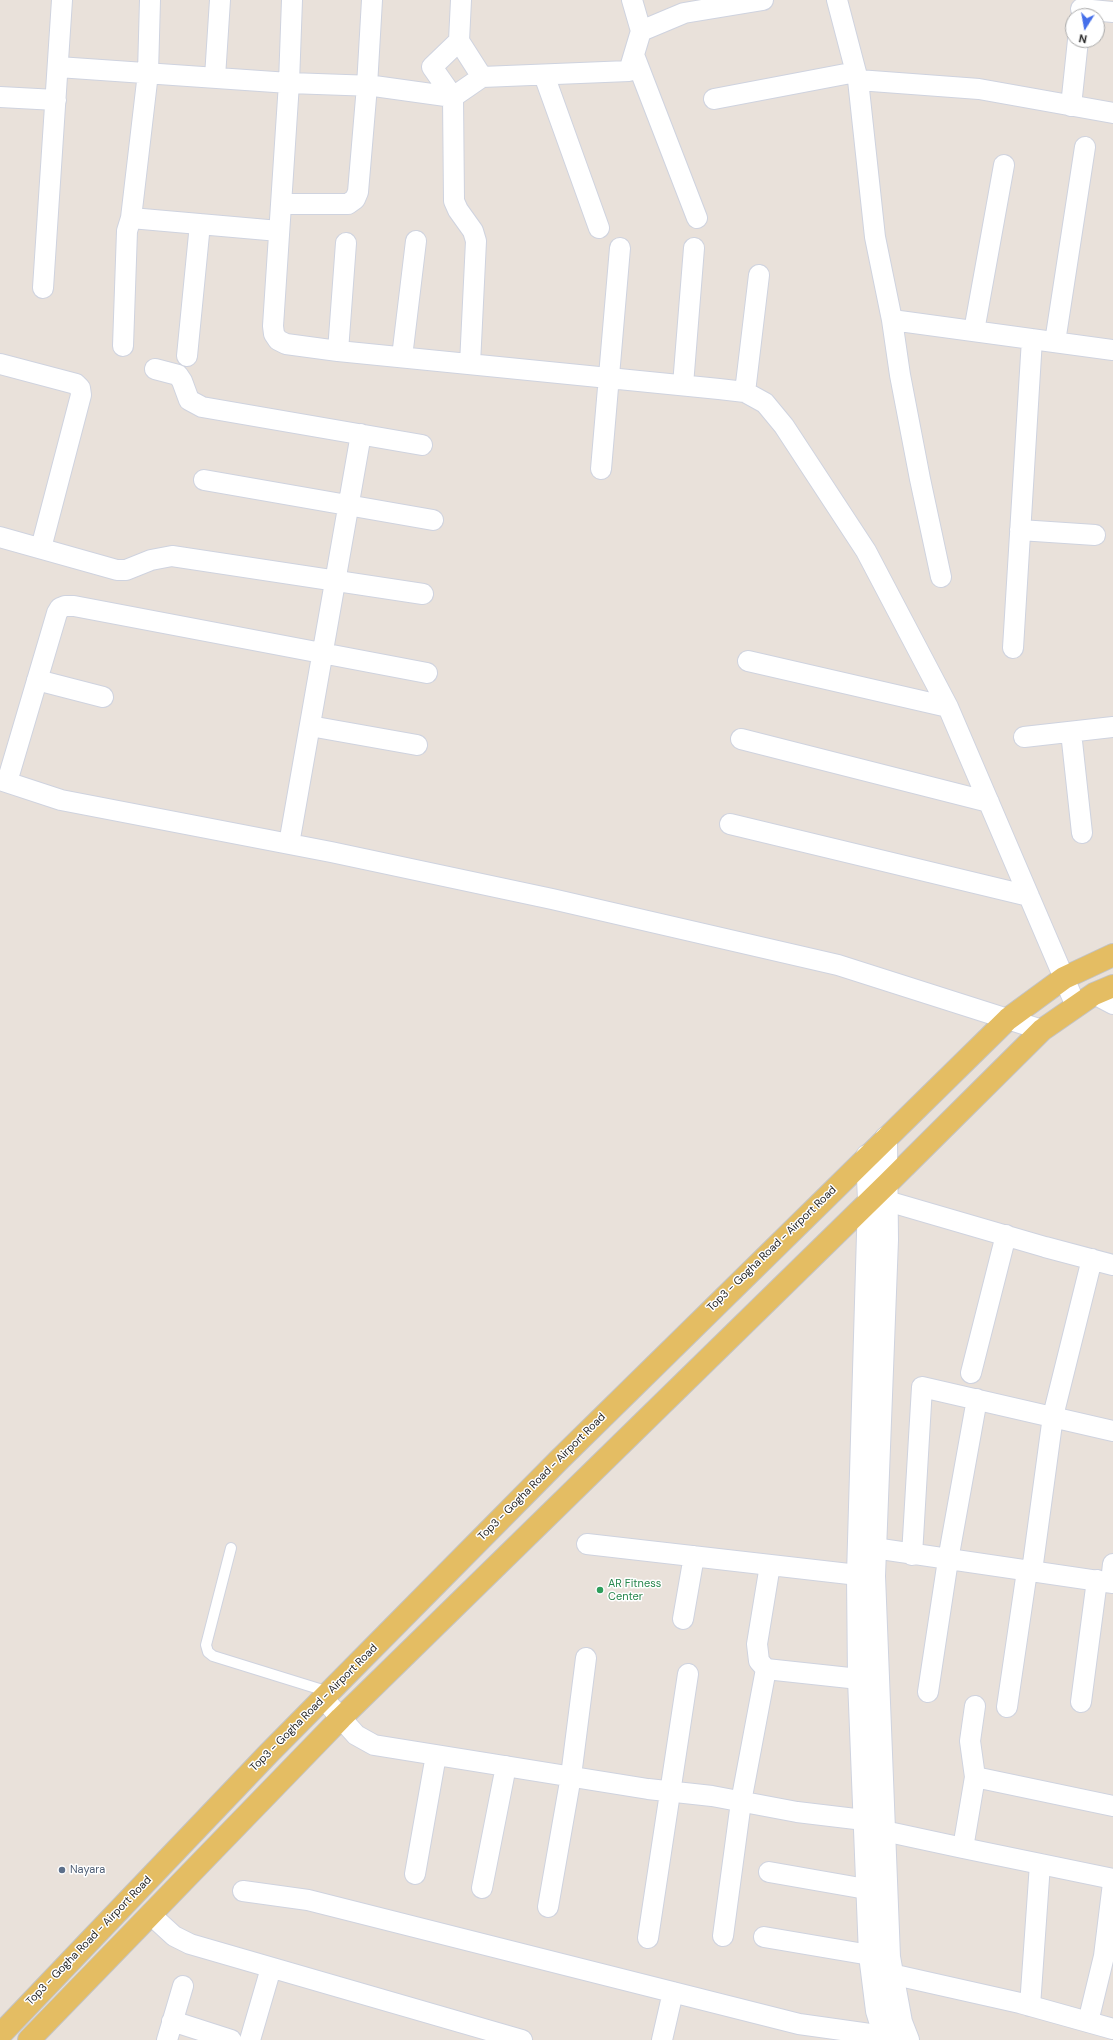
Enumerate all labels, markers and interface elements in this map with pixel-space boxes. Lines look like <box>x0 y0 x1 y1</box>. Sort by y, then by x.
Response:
north arrow <box>1065 8 1105 48</box>
text: N <box>1078 31 1088 46</box>
street label: Top3 - Gogha Road - Airport Road <box>705 1184 839 1314</box>
street label: Top3 - Gogha Road - Airport Road <box>476 1411 608 1543</box>
place label: AR Fitness Center <box>608 1577 661 1603</box>
marker: AR Fitness Center <box>595 1585 605 1595</box>
street label: Top3 - Gogha Road - Airport Road <box>248 1642 380 1774</box>
place label: Nayara <box>70 1863 105 1877</box>
marker: Nayara <box>57 1865 67 1875</box>
street label: Top3 - Gogha Road - Airport Road <box>24 1874 154 2008</box>

